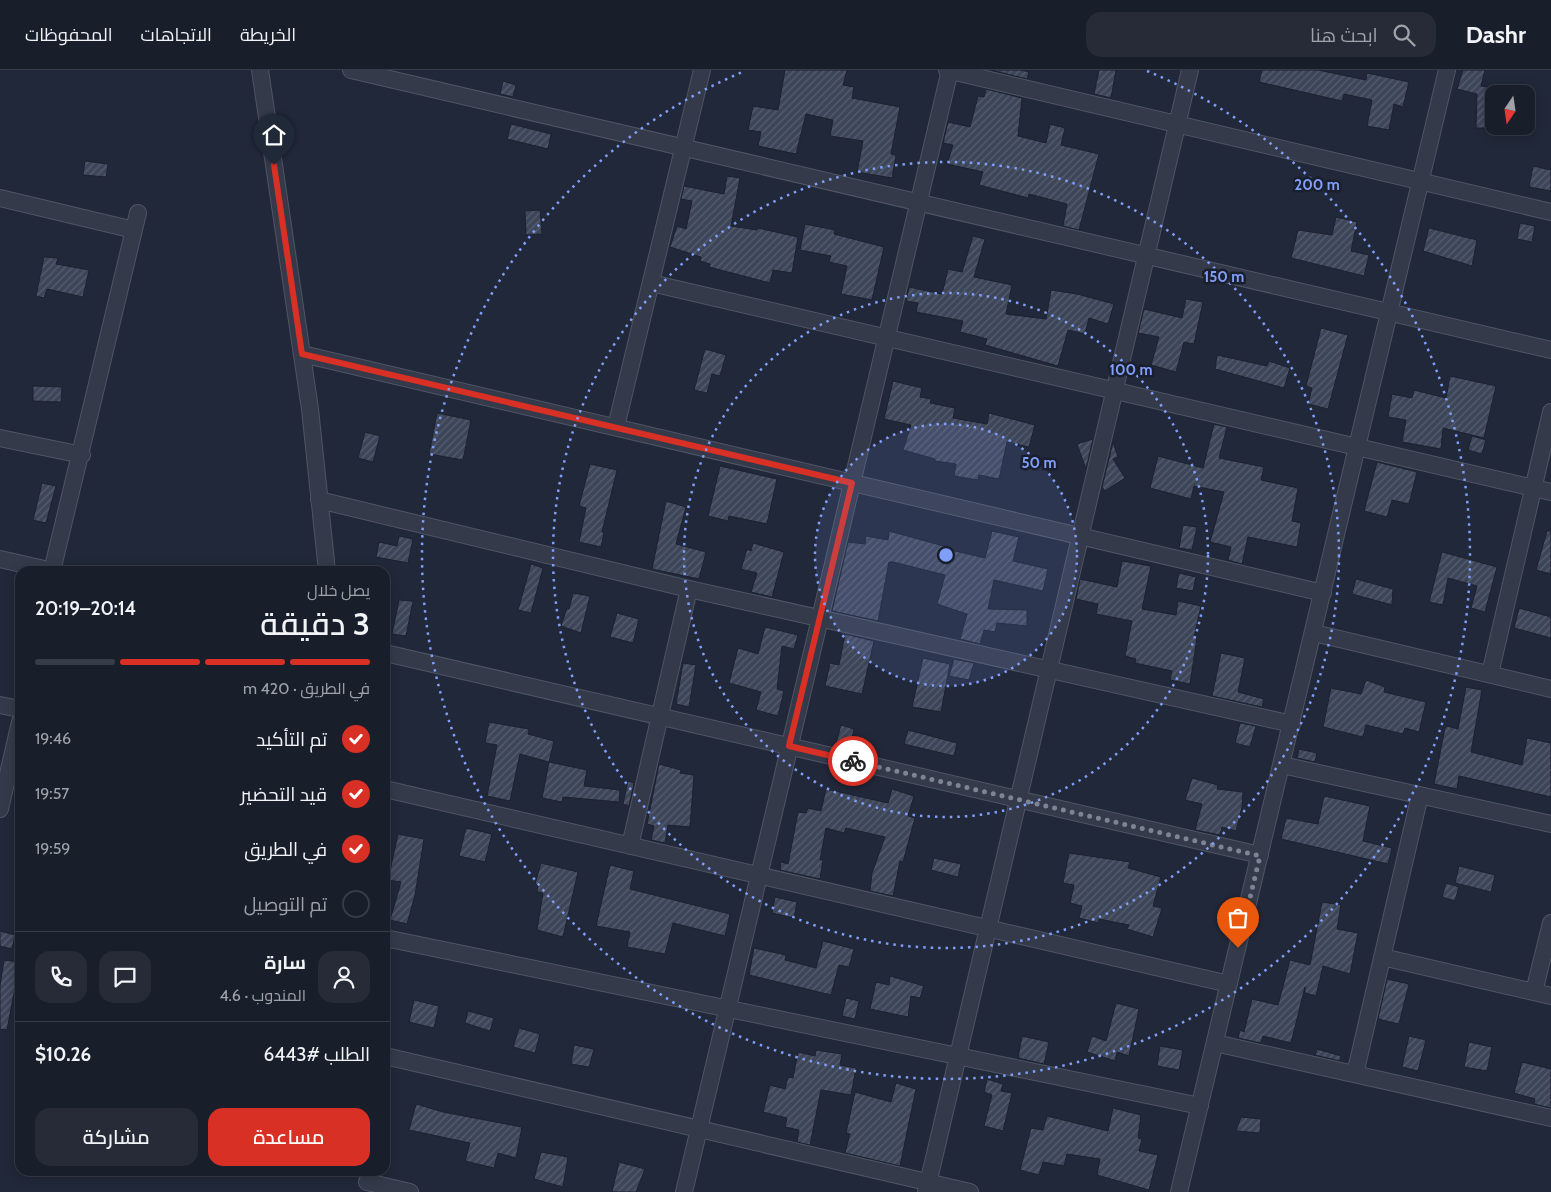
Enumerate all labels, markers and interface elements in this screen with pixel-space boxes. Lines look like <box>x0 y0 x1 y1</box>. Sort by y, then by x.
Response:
search box <box>1086 12 1436 57</box>
text: Dashr <box>1466 20 1526 49</box>
icon: search <box>1390 21 1418 49</box>
text: المحفوظات <box>25 24 113 46</box>
text: الاتجاهات <box>141 24 212 46</box>
text: الخريطة <box>240 24 296 46</box>
text: ابحث هنا <box>1310 24 1378 47</box>
north arrow <box>1485 85 1535 135</box>
map controls <box>1485 85 1535 135</box>
pin <box>253 114 295 165</box>
icon: home <box>260 121 288 149</box>
text: 200 m <box>1294 176 1340 194</box>
text: 150 m <box>1204 268 1244 286</box>
text: 100 m <box>1109 361 1153 379</box>
text: 50 m <box>1021 454 1057 472</box>
centre of rings <box>937 546 955 564</box>
text: يصل خلال <box>307 581 370 600</box>
text: 20:14–20:19 <box>35 597 136 620</box>
text: 3 دقيقة <box>260 604 370 643</box>
text: في الطريق · 420 m <box>243 679 370 698</box>
icon: check <box>342 725 370 753</box>
text: تم التأكيد <box>256 728 327 751</box>
text: 19:46 <box>35 729 71 748</box>
courier <box>828 736 878 786</box>
icon: bike <box>839 747 867 775</box>
icon: check <box>342 780 370 808</box>
text: قيد التحضير <box>241 783 327 806</box>
text: 19:57 <box>35 784 69 803</box>
icon: check <box>342 835 370 863</box>
text: في الطريق <box>244 838 327 861</box>
text: 19:59 <box>35 839 70 858</box>
text: تم التوصيل <box>244 893 327 916</box>
pin <box>1217 897 1259 948</box>
icon: bag <box>1224 904 1252 932</box>
button: phone <box>35 951 87 1003</box>
button: chat <box>99 951 151 1003</box>
text: سارة <box>264 951 306 974</box>
button: person <box>318 951 370 1003</box>
text: المندوب · 4.6 <box>219 986 306 1005</box>
text: $10.26 <box>35 1043 91 1066</box>
text: الطلب #6443 <box>263 1043 370 1066</box>
button: مشاركة <box>35 1108 198 1166</box>
button: مساعدة <box>208 1108 370 1166</box>

